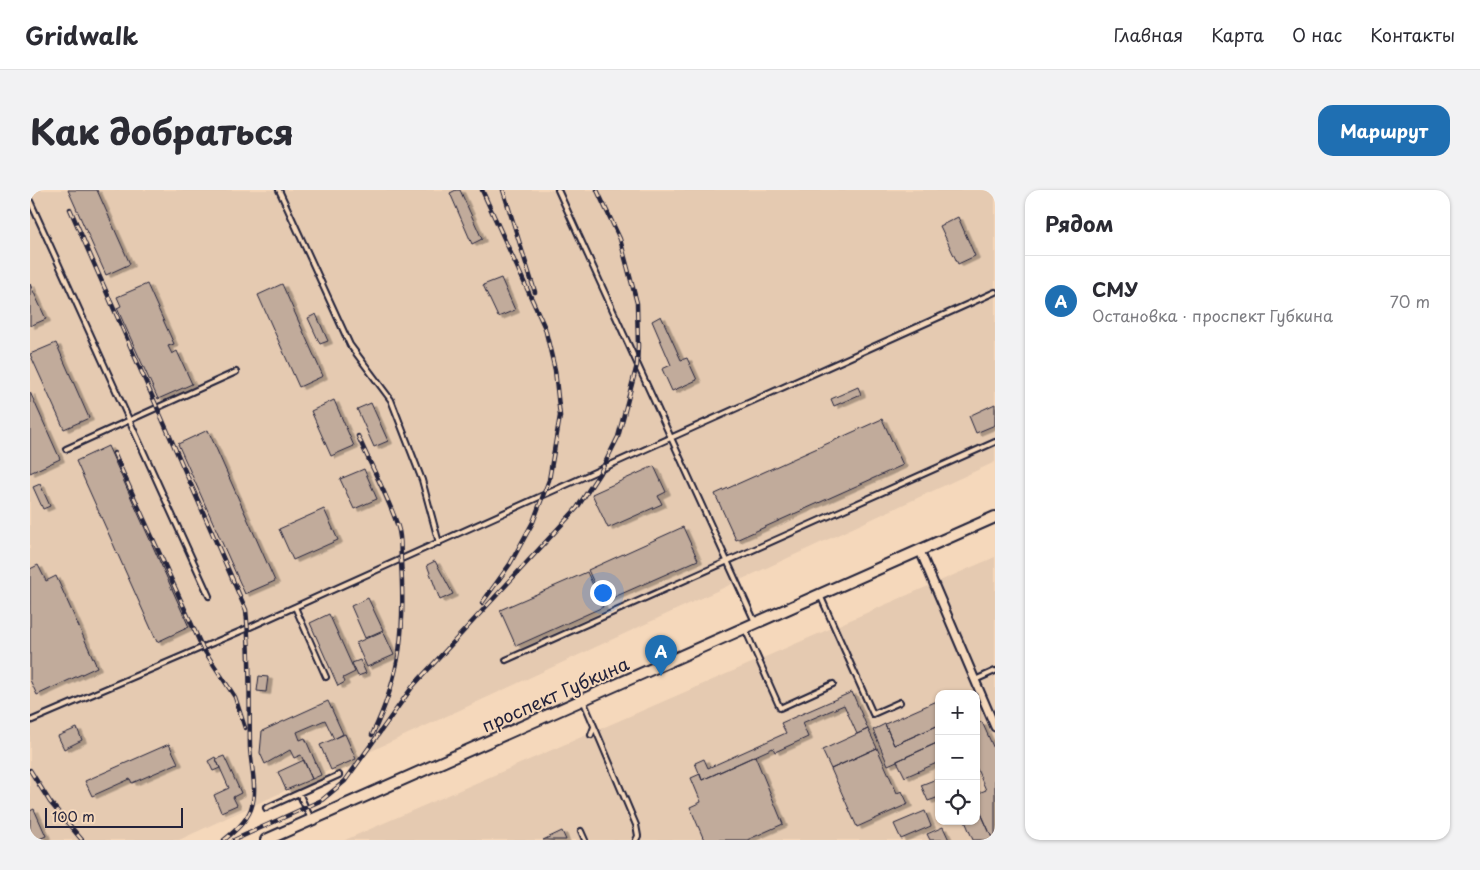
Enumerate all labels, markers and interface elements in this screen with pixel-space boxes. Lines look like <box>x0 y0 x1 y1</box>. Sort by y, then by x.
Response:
text: Gridwalk <box>25 17 138 53</box>
text: Главная <box>1114 21 1183 48</box>
text: Карта <box>1211 21 1264 48</box>
text: О нас <box>1292 21 1342 48</box>
text: Контакты <box>1370 21 1455 48</box>
text: Как добраться <box>30 104 294 157</box>
button: Маршрут <box>1318 105 1450 156</box>
text: Рядом <box>1045 207 1113 239</box>
text: СМУ <box>1092 275 1138 303</box>
text: A <box>1055 289 1067 313</box>
text: 70 m <box>1390 289 1430 313</box>
text: Остановка · проспект Губкина <box>1092 303 1333 327</box>
your location <box>590 580 616 606</box>
pin: A <box>645 635 677 676</box>
street label: проспект Губкина <box>477 649 634 739</box>
map controls <box>935 690 980 825</box>
button: + <box>935 690 980 735</box>
button: − <box>935 735 980 780</box>
button: locate <box>935 780 980 825</box>
scale bar <box>45 805 182 828</box>
text: 100 m <box>52 806 95 827</box>

